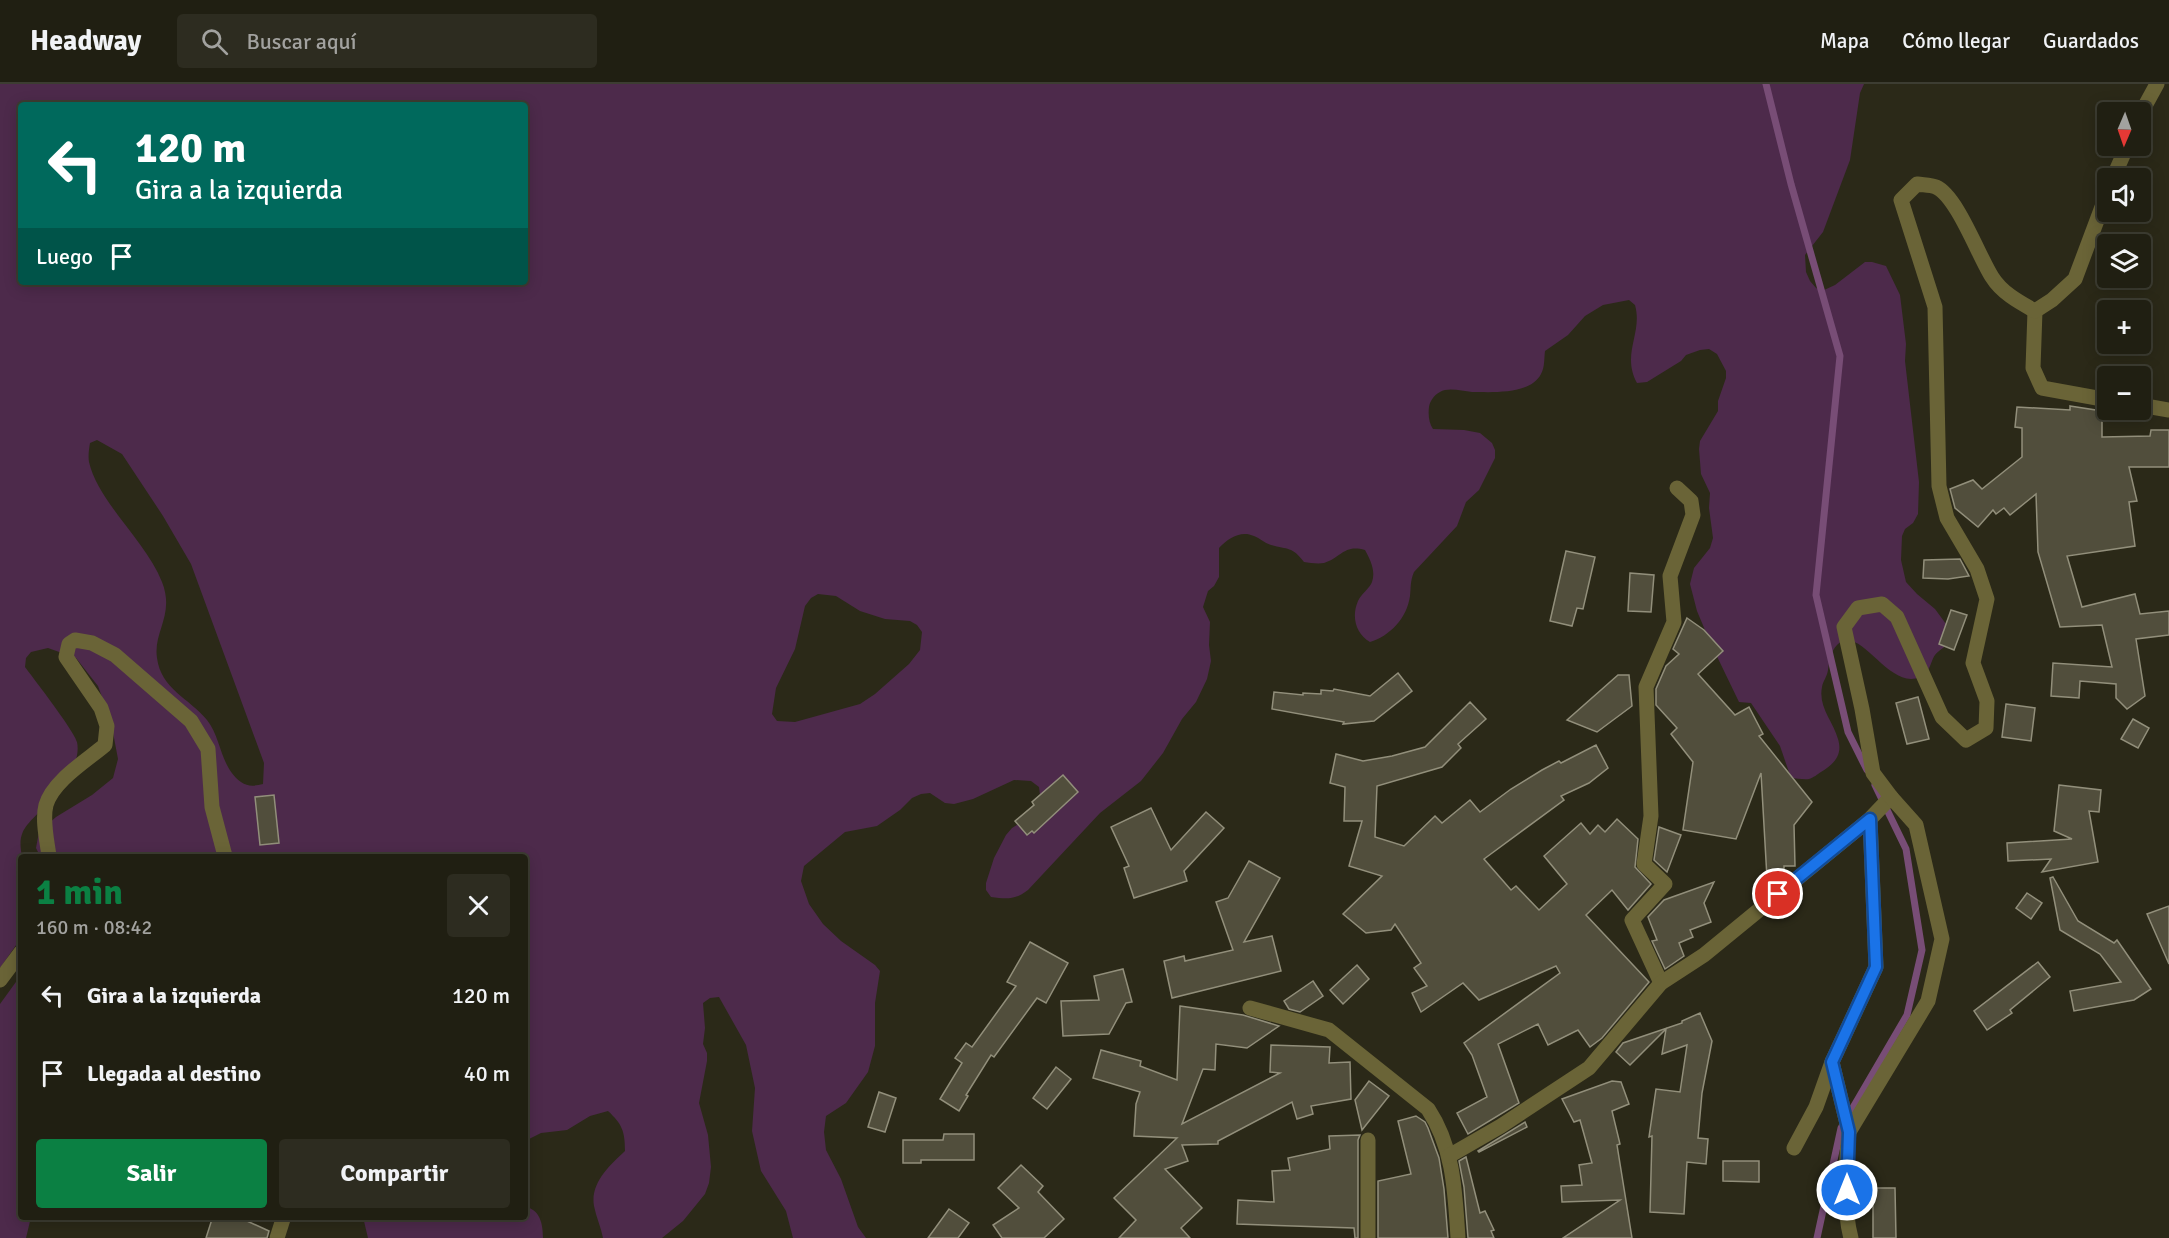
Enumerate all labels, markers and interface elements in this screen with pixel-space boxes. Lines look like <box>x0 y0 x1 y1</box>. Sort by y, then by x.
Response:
search box <box>177 14 597 68</box>
text: Headway <box>30 24 141 58</box>
icon: search <box>198 25 231 58</box>
text: Buscar aquí <box>246 28 356 55</box>
text: Mapa <box>1820 28 1869 54</box>
text: Cómo llegar <box>1902 28 2010 54</box>
text: Guardados <box>2043 28 2139 54</box>
north arrow <box>2097 102 2151 156</box>
map controls <box>2097 102 2151 420</box>
text: 120 m <box>135 123 246 174</box>
icon: left <box>36 126 114 204</box>
button: sound <box>2097 168 2151 222</box>
text: Gira a la izquierda <box>135 174 343 207</box>
button: layers <box>2097 234 2151 288</box>
icon: arrive <box>105 240 138 273</box>
text: Luego <box>36 243 93 270</box>
button: + <box>2097 300 2151 354</box>
button: − <box>2097 366 2151 420</box>
pin <box>1752 868 1803 919</box>
text: 1 min <box>36 870 123 915</box>
button: close <box>447 874 510 937</box>
icon: arrive <box>1761 877 1794 910</box>
text: 160 m · 08:42 <box>36 915 152 940</box>
icon: left <box>36 979 69 1012</box>
text: Gira a la izquierda <box>87 982 261 1009</box>
text: 120 m <box>452 982 510 1009</box>
icon: arrive <box>36 1057 69 1090</box>
text: Llegada al destino <box>87 1060 261 1087</box>
text: 40 m <box>464 1060 510 1087</box>
button: Salir <box>36 1139 267 1208</box>
button: Compartir <box>279 1139 510 1208</box>
position arrow <box>1815 1158 1879 1222</box>

